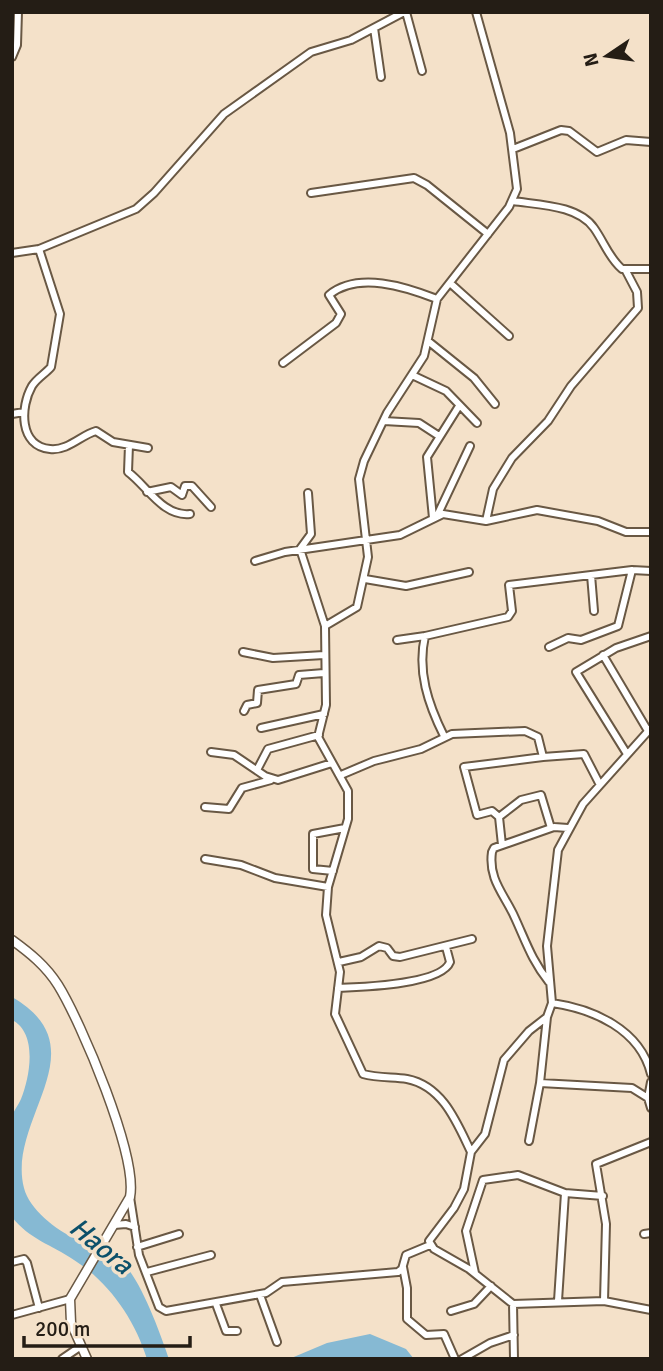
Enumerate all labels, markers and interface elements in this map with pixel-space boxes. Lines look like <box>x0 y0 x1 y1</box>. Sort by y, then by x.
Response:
north arrow <box>572 21 642 91</box>
text: N <box>578 50 605 69</box>
water label: Haora <box>62 1210 140 1282</box>
scale bar <box>24 1304 191 1348</box>
text: 200 m <box>35 1316 90 1342</box>

